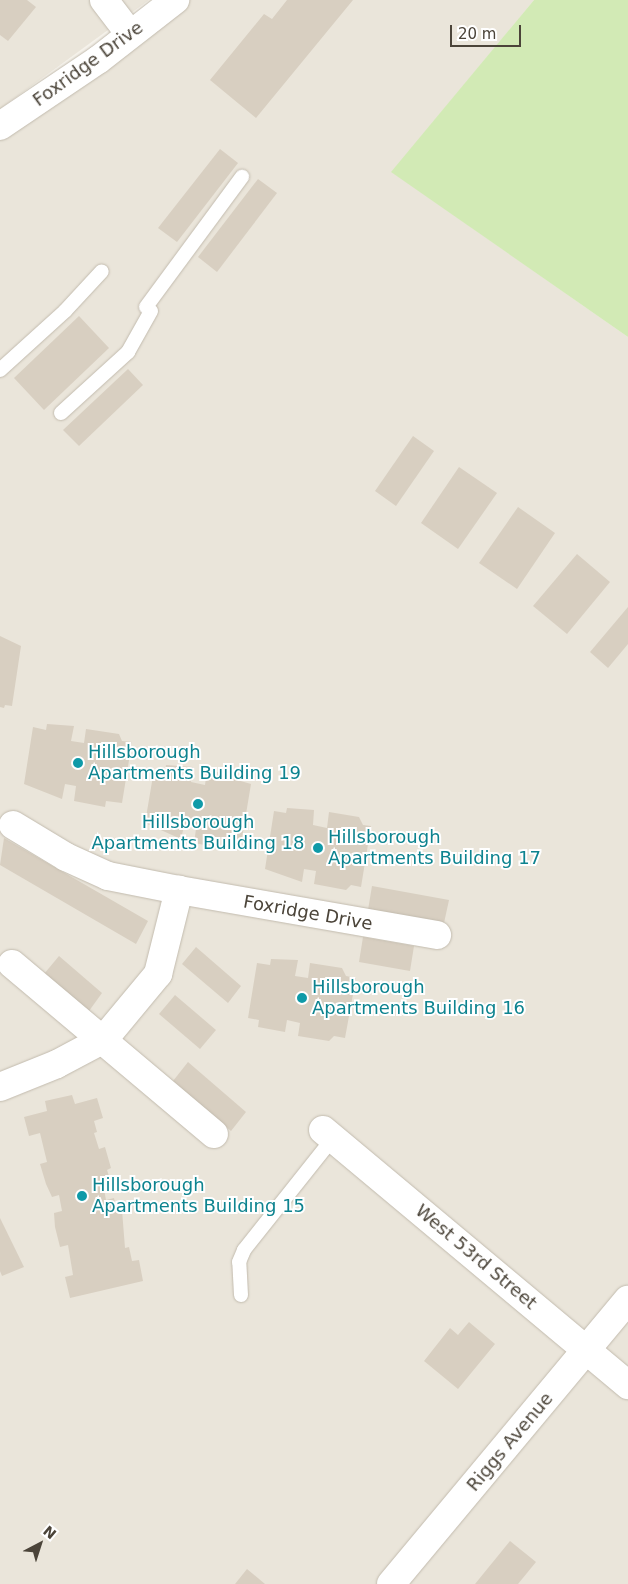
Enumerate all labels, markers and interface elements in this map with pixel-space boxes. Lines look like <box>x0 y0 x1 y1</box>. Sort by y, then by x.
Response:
scale bar <box>453 15 524 47</box>
street label: Foxridge Drive <box>29 17 147 111</box>
text: 20 m <box>458 25 496 43</box>
place label: Hillsborough Apartments Building 19 <box>88 742 301 784</box>
marker: Hillsborough Apartments Building 19 <box>72 757 84 769</box>
marker: Hillsborough Apartments Building 18 <box>192 798 204 810</box>
place label: Hillsborough Apartments Building 18 <box>91 812 305 854</box>
place label: Hillsborough Apartments Building 17 <box>328 827 541 870</box>
marker: Hillsborough Apartments Building 17 <box>312 842 324 854</box>
street label: Foxridge Drive <box>242 891 374 935</box>
place label: Hillsborough Apartments Building 16 <box>312 977 525 1020</box>
marker: Hillsborough Apartments Building 16 <box>296 992 308 1004</box>
place label: Hillsborough Apartments Building 15 <box>92 1175 305 1218</box>
marker: Hillsborough Apartments Building 15 <box>76 1190 88 1202</box>
street label: West 53rd Street <box>411 1200 541 1314</box>
street label: Riggs Avenue <box>462 1388 558 1496</box>
north arrow <box>15 1519 65 1569</box>
text: N <box>40 1523 59 1542</box>

